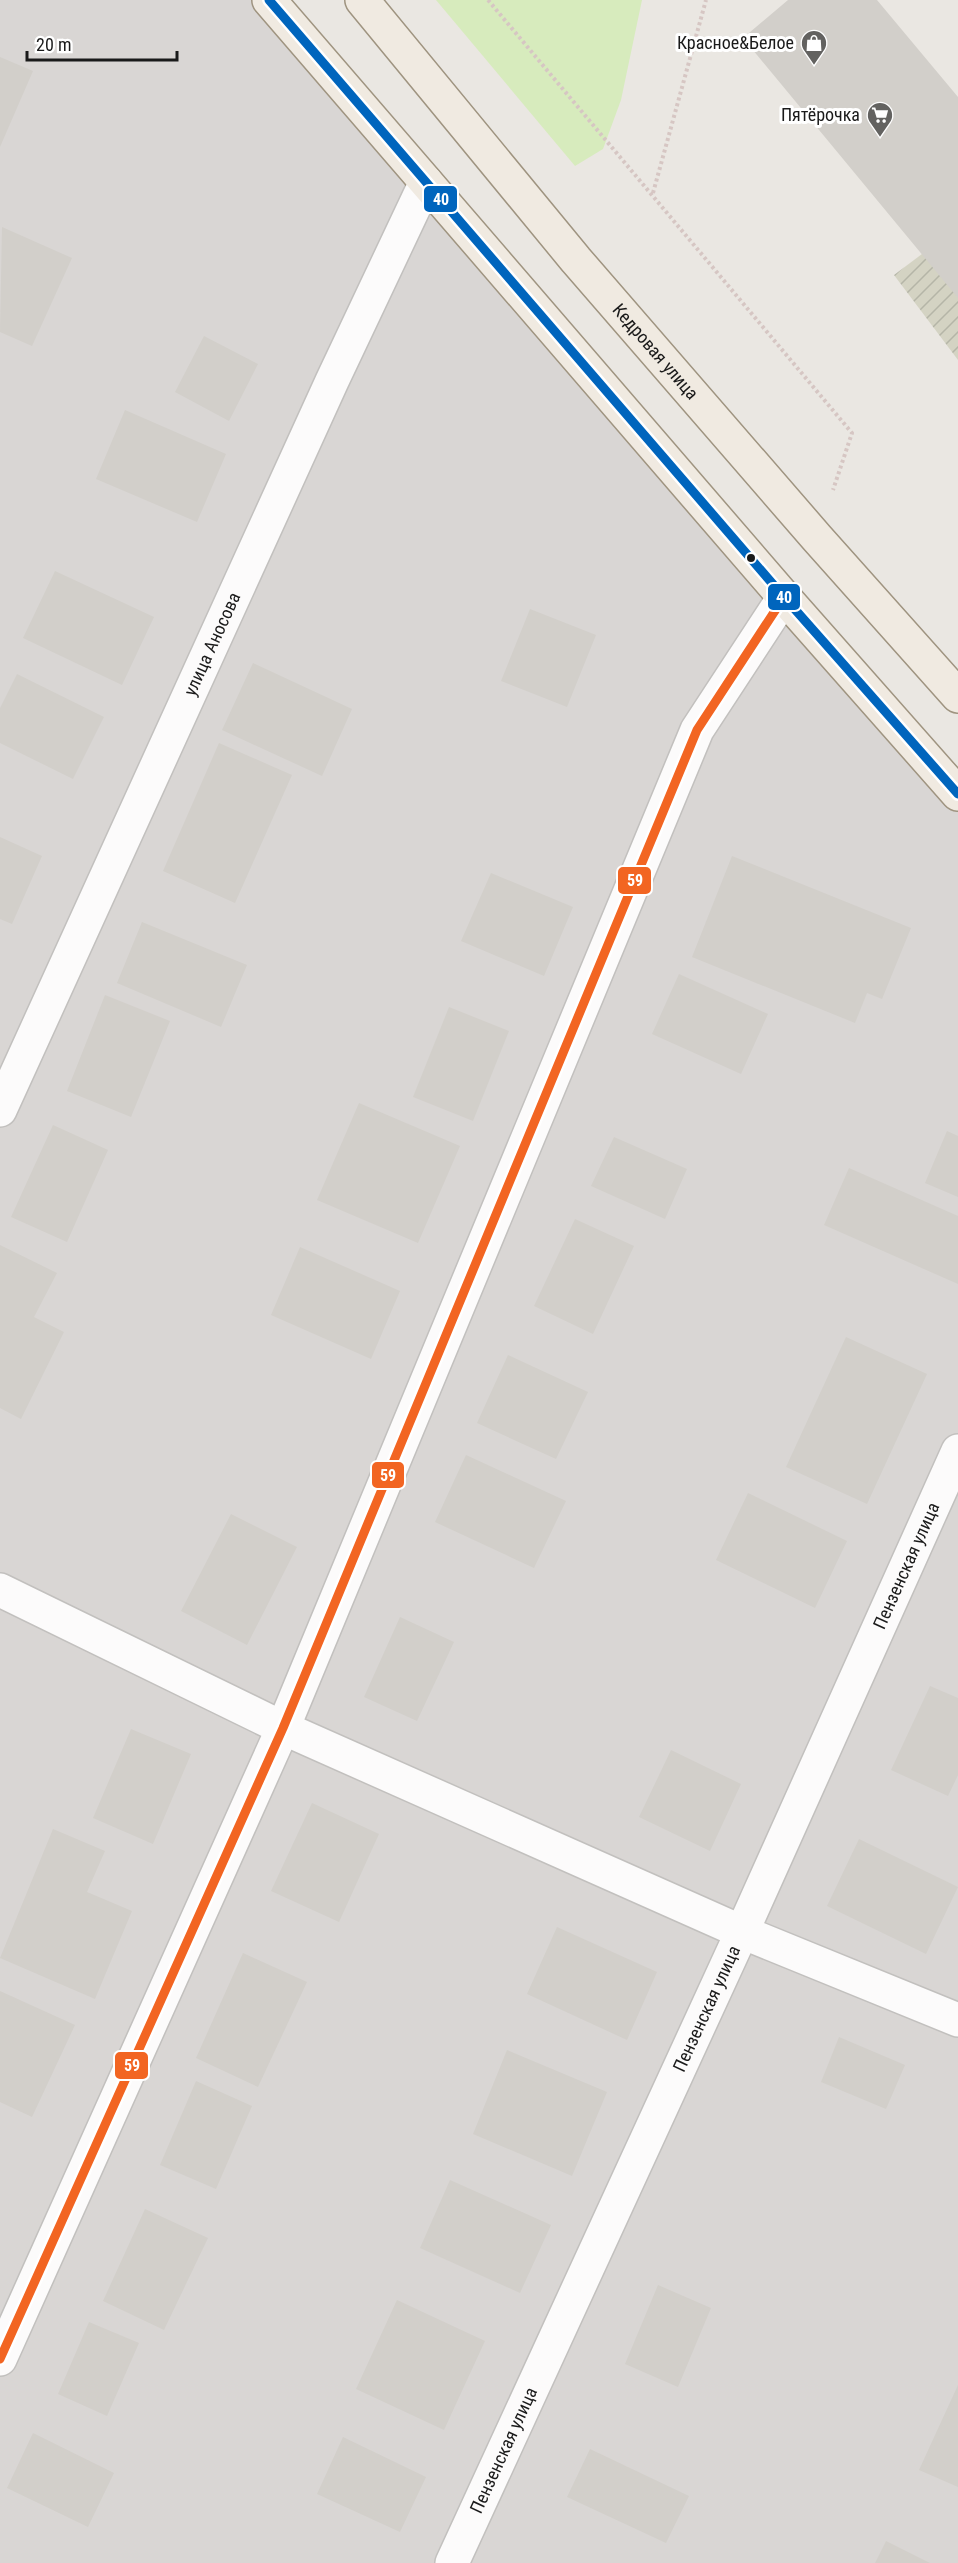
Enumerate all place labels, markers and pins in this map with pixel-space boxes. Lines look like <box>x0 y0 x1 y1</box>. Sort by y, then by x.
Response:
shop icon: Красное&Белое <box>799 28 829 66</box>
place label: Красное&Белое <box>677 32 794 53</box>
supermarket icon: Пятёрочка <box>865 100 895 138</box>
place label: Пятёрочка <box>781 104 860 125</box>
unlabelled marker <box>745 552 757 564</box>

